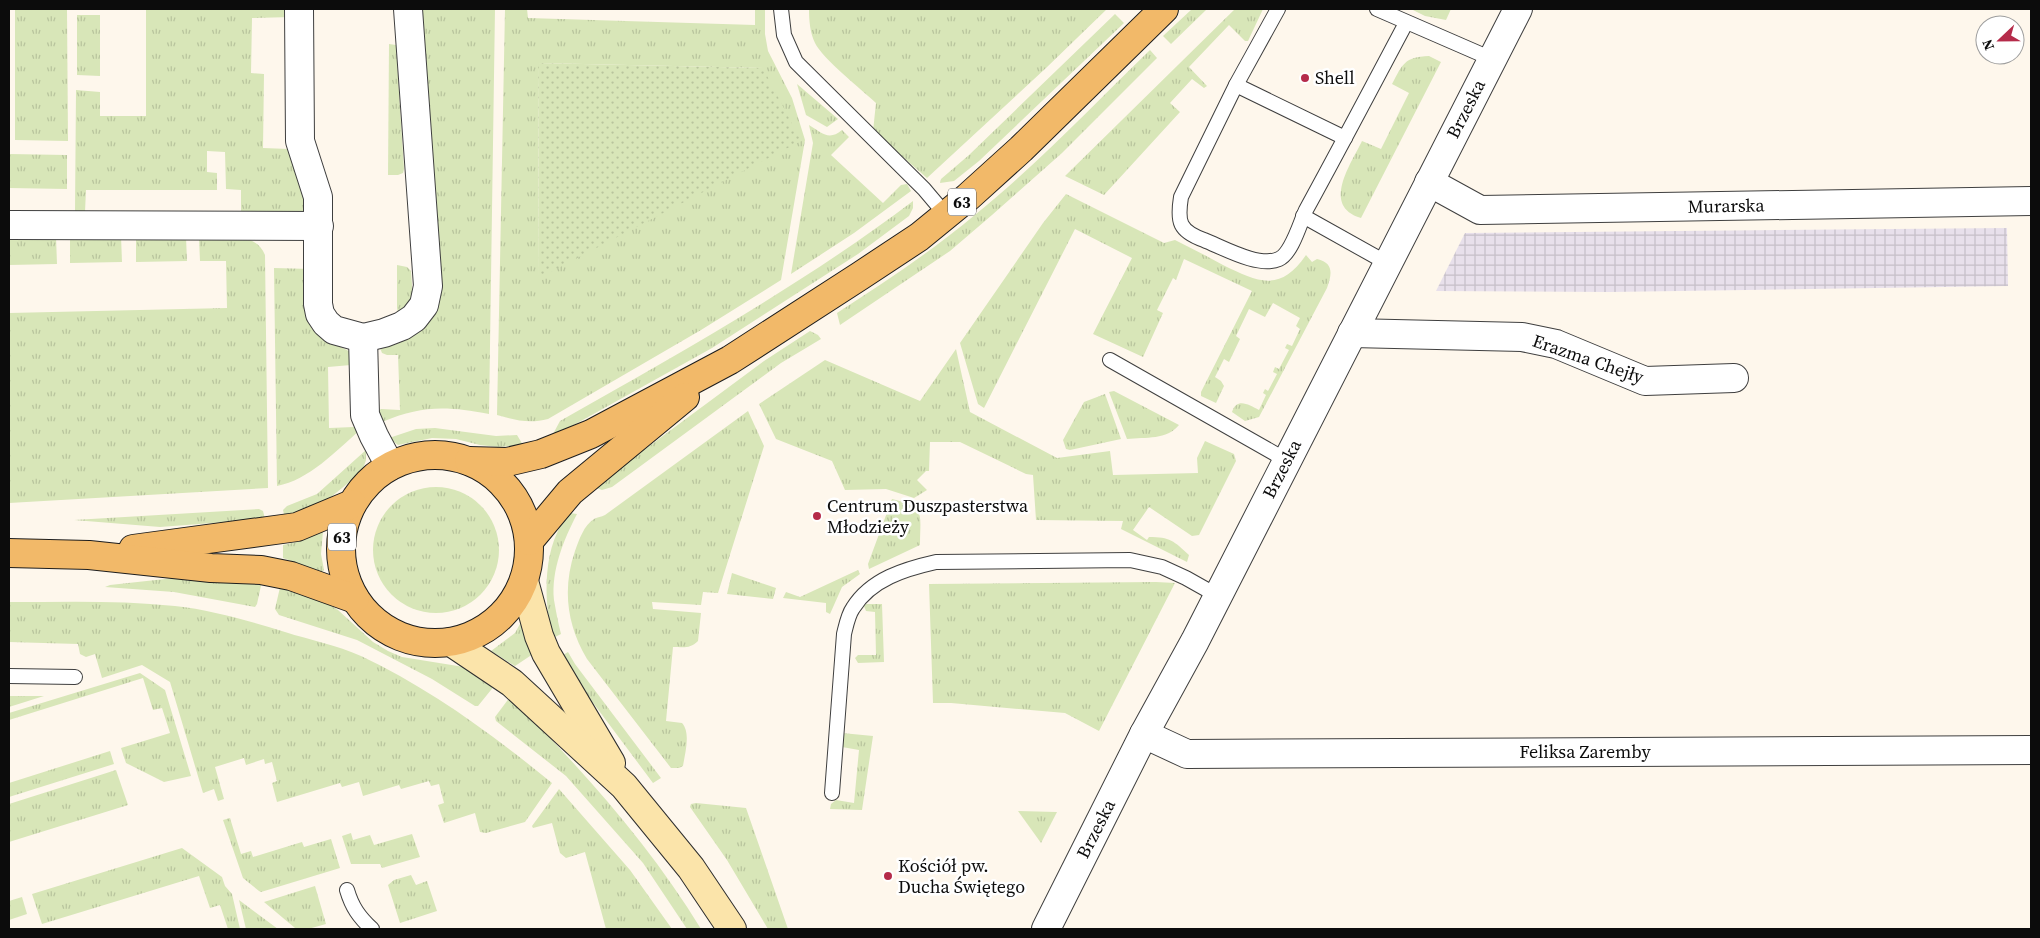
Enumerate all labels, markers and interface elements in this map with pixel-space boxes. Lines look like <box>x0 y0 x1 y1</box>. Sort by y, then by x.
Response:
north arrow <box>1975 15 2025 65</box>
text: N <box>1977 36 1999 53</box>
place label: Shell <box>1315 65 1355 90</box>
marker: Shell <box>1299 72 1311 84</box>
street label: Brzeska <box>1440 74 1491 143</box>
road number: 63 <box>948 188 976 216</box>
street label: Murarska <box>1687 192 1765 219</box>
street label: Erazma Chejły <box>1529 328 1648 389</box>
street label: Brzeska <box>1256 434 1307 503</box>
place label: Centrum Duszpasterstwa Młodzieży <box>827 493 1029 539</box>
marker: Centrum Duszpasterstwa Młodzieży <box>811 510 823 522</box>
road number: 63 <box>328 524 356 550</box>
street label: Feliksa Zaremby <box>1519 739 1652 764</box>
street label: Brzeska <box>1070 794 1121 863</box>
place label: Kościół pw. Ducha Świętego <box>898 853 1025 899</box>
marker: Kościół pw. Ducha Świętego <box>882 870 894 882</box>

